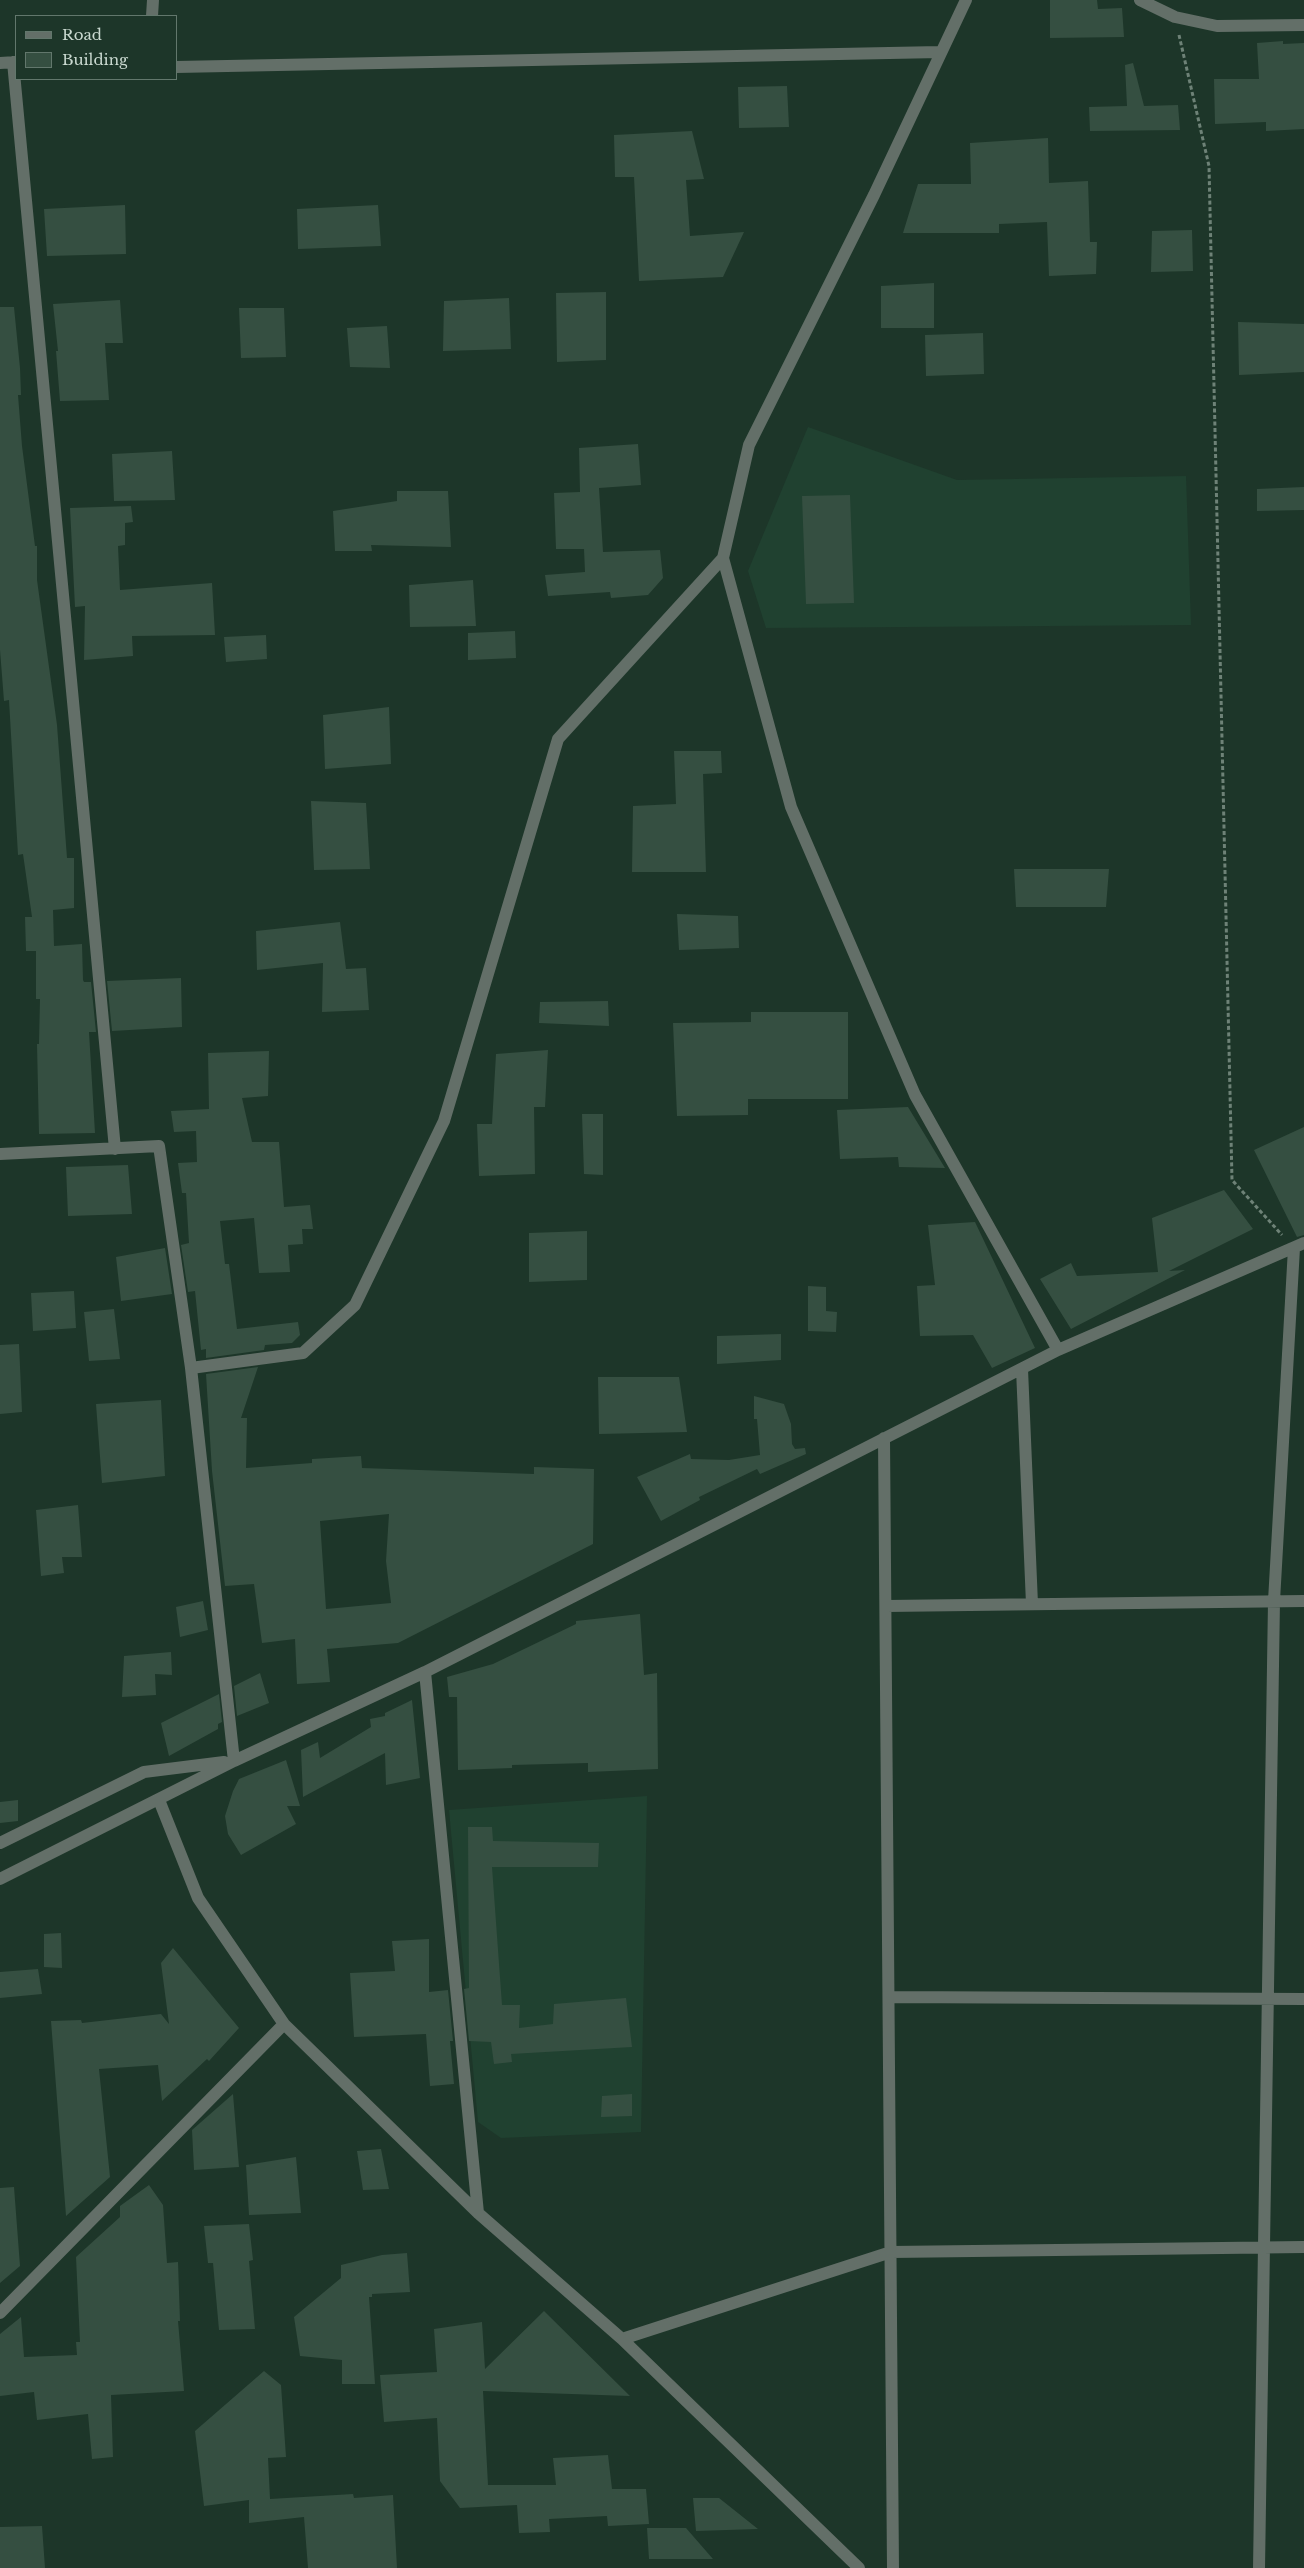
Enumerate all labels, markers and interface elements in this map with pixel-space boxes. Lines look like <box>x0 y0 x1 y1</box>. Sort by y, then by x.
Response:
legend <box>15 15 178 80</box>
text: Road <box>62 25 102 44</box>
text: Building <box>62 50 128 69</box>

